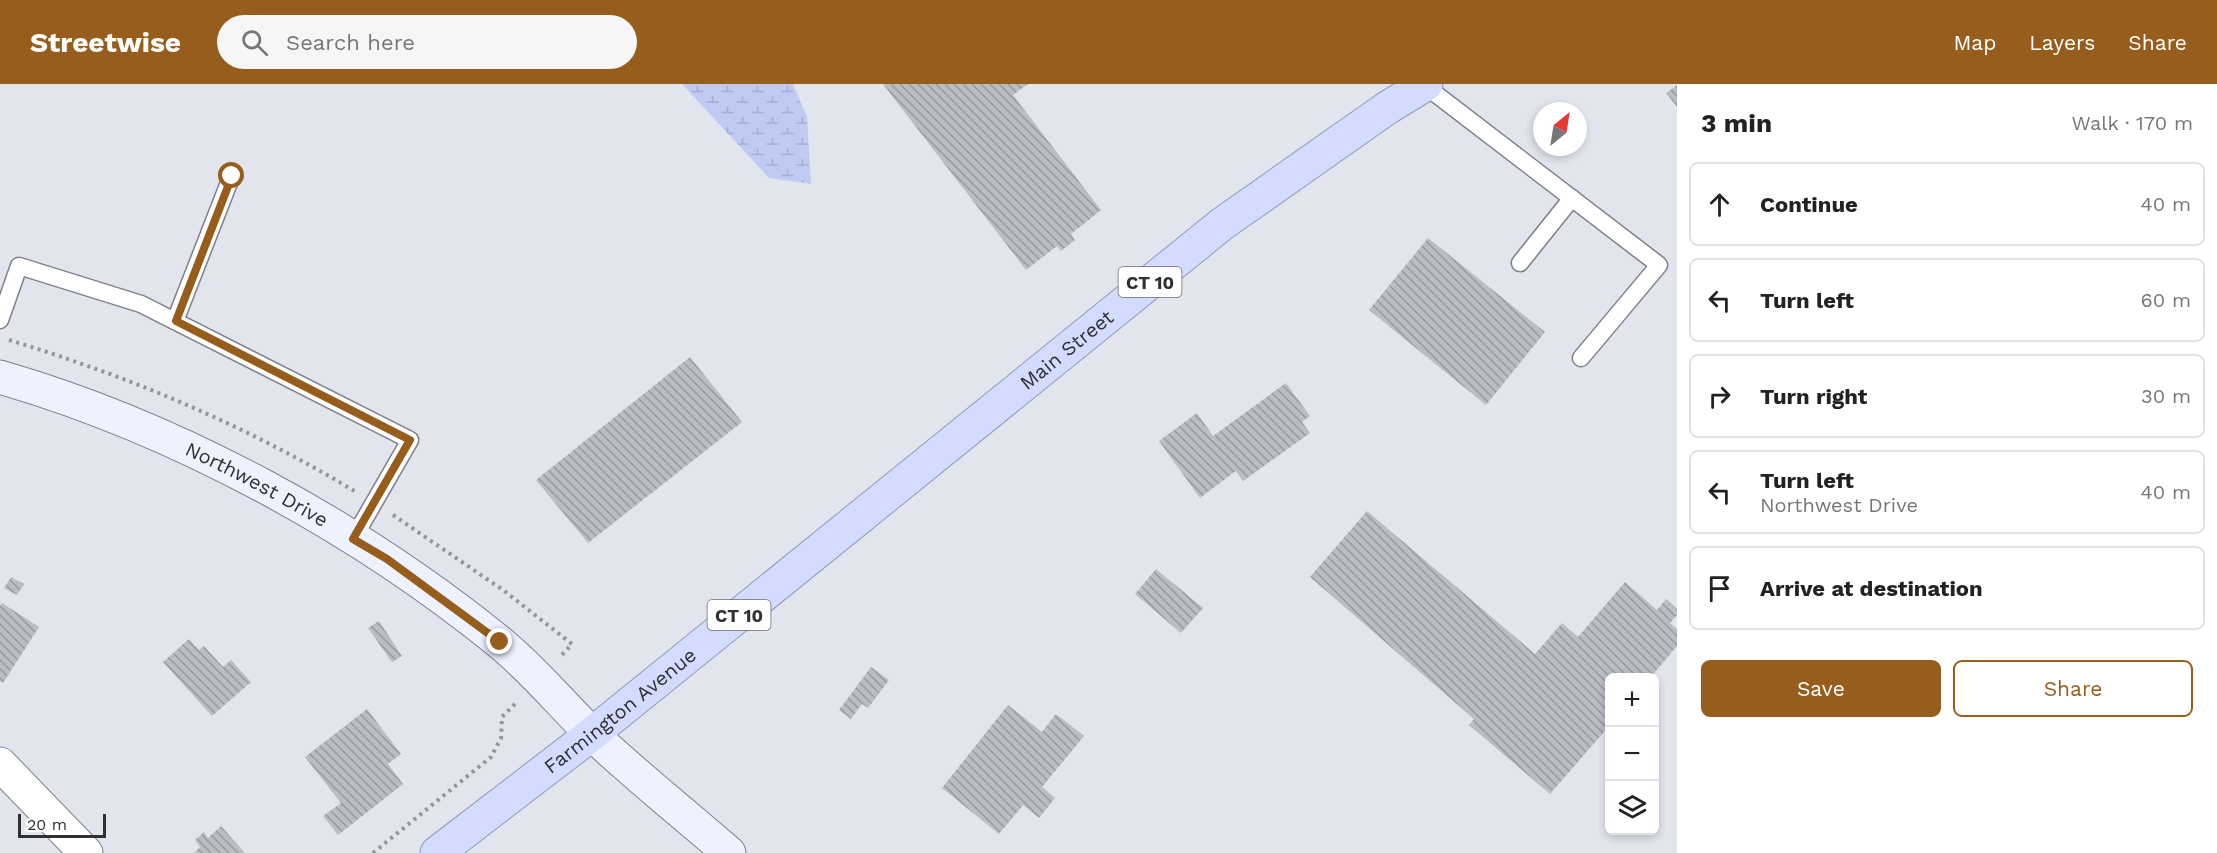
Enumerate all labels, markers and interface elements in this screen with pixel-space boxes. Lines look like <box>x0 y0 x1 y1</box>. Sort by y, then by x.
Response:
search box <box>217 15 637 69</box>
text: Streetwise <box>30 26 181 59</box>
icon: search <box>238 26 271 59</box>
text: Search here <box>286 30 415 55</box>
text: Map <box>1953 30 1996 55</box>
text: Layers <box>2029 30 2095 55</box>
text: Share <box>2128 30 2187 55</box>
north arrow <box>1533 102 1587 156</box>
text: 3 min <box>1701 108 1772 138</box>
text: Walk · 170 m <box>2072 111 2193 135</box>
route start <box>218 162 244 188</box>
icon: ahead <box>1703 188 1736 221</box>
text: Continue <box>1760 192 1858 217</box>
text: 40 m <box>2140 192 2191 216</box>
road number: CT 10 <box>1118 267 1182 297</box>
icon: left <box>1703 284 1736 317</box>
text: Turn left <box>1760 288 1854 313</box>
text: 60 m <box>2141 288 2191 312</box>
street label: Main Street <box>1015 305 1119 395</box>
icon: right <box>1703 380 1736 413</box>
text: Turn right <box>1760 384 1867 409</box>
text: 30 m <box>2141 384 2191 408</box>
street label: Northwest Drive <box>182 437 333 532</box>
text: Turn left <box>1760 468 1854 493</box>
icon: left <box>1703 476 1736 509</box>
text: 40 m <box>2140 480 2191 504</box>
text: Northwest Drive <box>1760 493 1918 517</box>
icon: arrive <box>1703 572 1736 605</box>
text: Arrive at destination <box>1760 576 1983 601</box>
road number: CT 10 <box>708 600 771 630</box>
route end <box>486 628 512 654</box>
street label: Farmington Avenue <box>539 643 701 778</box>
button: Save <box>1701 660 1941 717</box>
button: Share <box>1953 660 2193 717</box>
map controls <box>1605 673 1659 835</box>
button: + <box>1605 673 1659 727</box>
button: − <box>1605 727 1659 781</box>
button: layers <box>1605 781 1659 835</box>
scale bar <box>18 811 106 838</box>
text: 20 m <box>27 815 67 834</box>

